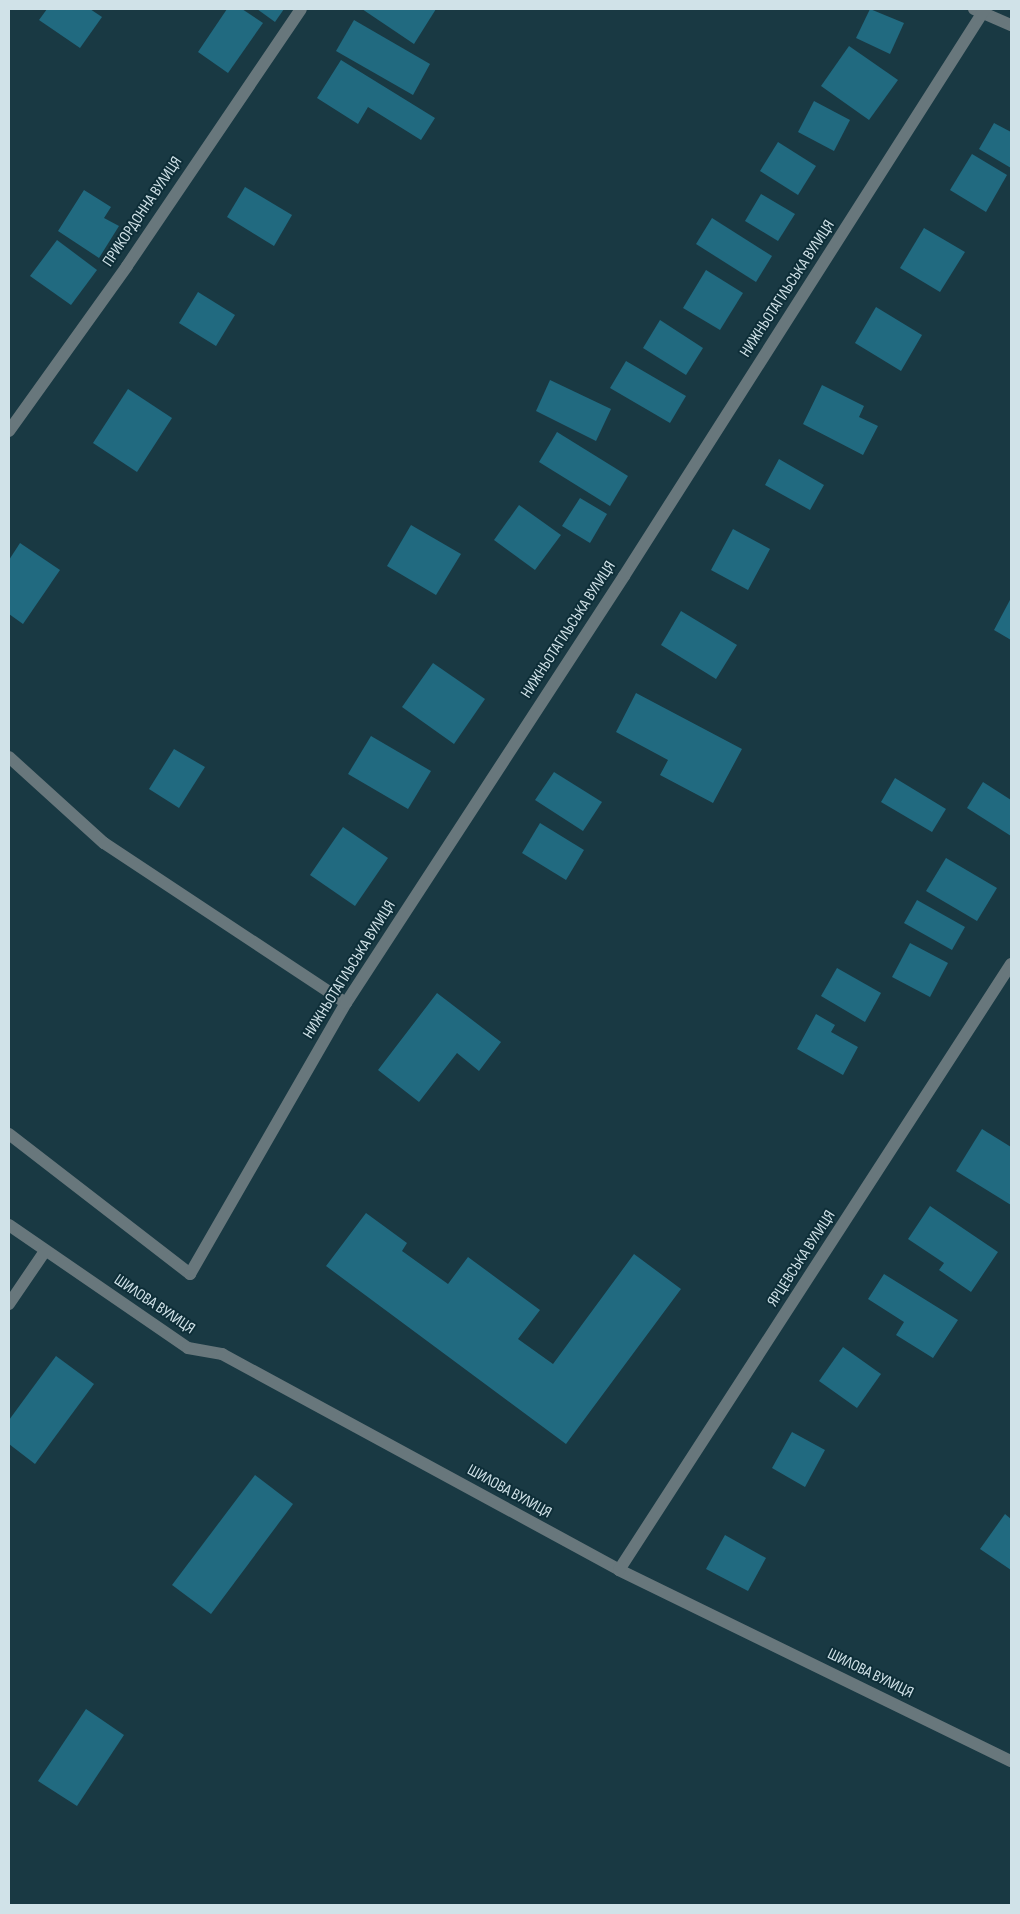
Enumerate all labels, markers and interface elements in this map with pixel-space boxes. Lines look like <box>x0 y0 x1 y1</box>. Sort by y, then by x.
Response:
street label: ПРИКОРДОННА ВУЛИЦЯ <box>99 153 187 271</box>
street label: НИЖНЬОТАГІЛЬСЬКА ВУЛИЦЯ <box>737 217 839 361</box>
street label: НИЖНЬОТАГІЛЬСЬКА ВУЛИЦЯ <box>518 558 620 702</box>
street label: НИЖНЬОТАГІЛЬСЬКА ВУЛИЦЯ <box>300 897 400 1043</box>
street label: ЯРЦЕВСЬКА ВУЛИЦЯ <box>764 1207 840 1311</box>
street label: ШИЛОВА ВУЛИЦЯ <box>110 1271 198 1339</box>
street label: ШИЛОВА ВУЛИЦЯ <box>464 1461 554 1523</box>
street label: ШИЛОВА ВУЛИЦЯ <box>824 1645 916 1703</box>

